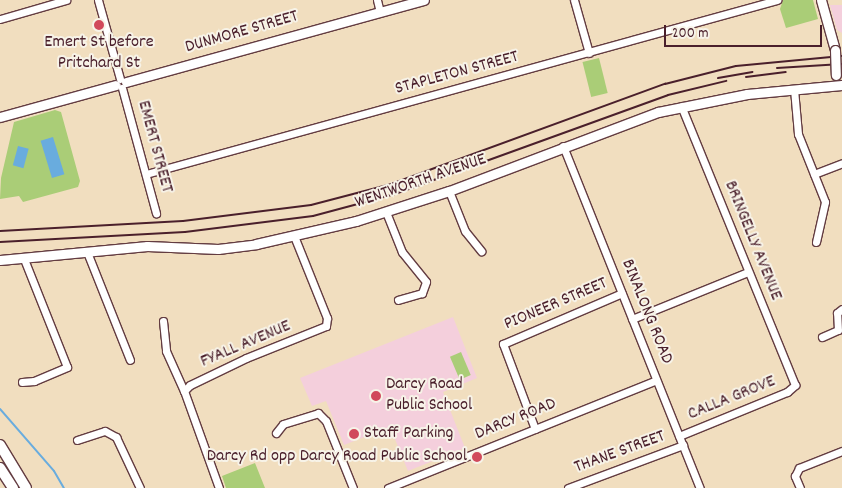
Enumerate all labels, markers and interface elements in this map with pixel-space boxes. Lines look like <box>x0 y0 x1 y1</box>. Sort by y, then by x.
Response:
street label: DUNMORE STREET <box>183 7 301 59</box>
scale bar <box>667 15 824 47</box>
marker: Emert St before Pritchard St <box>93 19 105 31</box>
text: 200 m <box>672 23 709 45</box>
place label: Emert St before Pritchard St <box>44 33 154 76</box>
street label: STAPLETON STREET <box>393 47 521 101</box>
street label: EMERT STREET <box>131 99 177 195</box>
street label: WENTWORTH AVENUE <box>353 149 489 215</box>
street label: BRINGELLY AVENUE <box>718 178 786 304</box>
street label: BINALONG ROAD <box>615 257 677 367</box>
street label: PIONEER STREET <box>501 274 611 336</box>
street label: FYALL AVENUE <box>198 316 294 374</box>
street label: CALLA GROVE <box>685 372 779 426</box>
place label: Darcy Road Public School <box>386 375 472 418</box>
marker: Darcy Road Public School <box>370 390 382 402</box>
street label: DARCY ROAD <box>472 394 560 446</box>
place label: Staff Parking <box>364 423 453 445</box>
street label: THANE STREET <box>572 427 668 479</box>
marker: Staff Parking <box>348 428 360 440</box>
place label: Darcy Rd opp Darcy Road Public School <box>207 446 467 468</box>
marker: Darcy Rd opp Darcy Road Public School <box>471 451 483 463</box>

